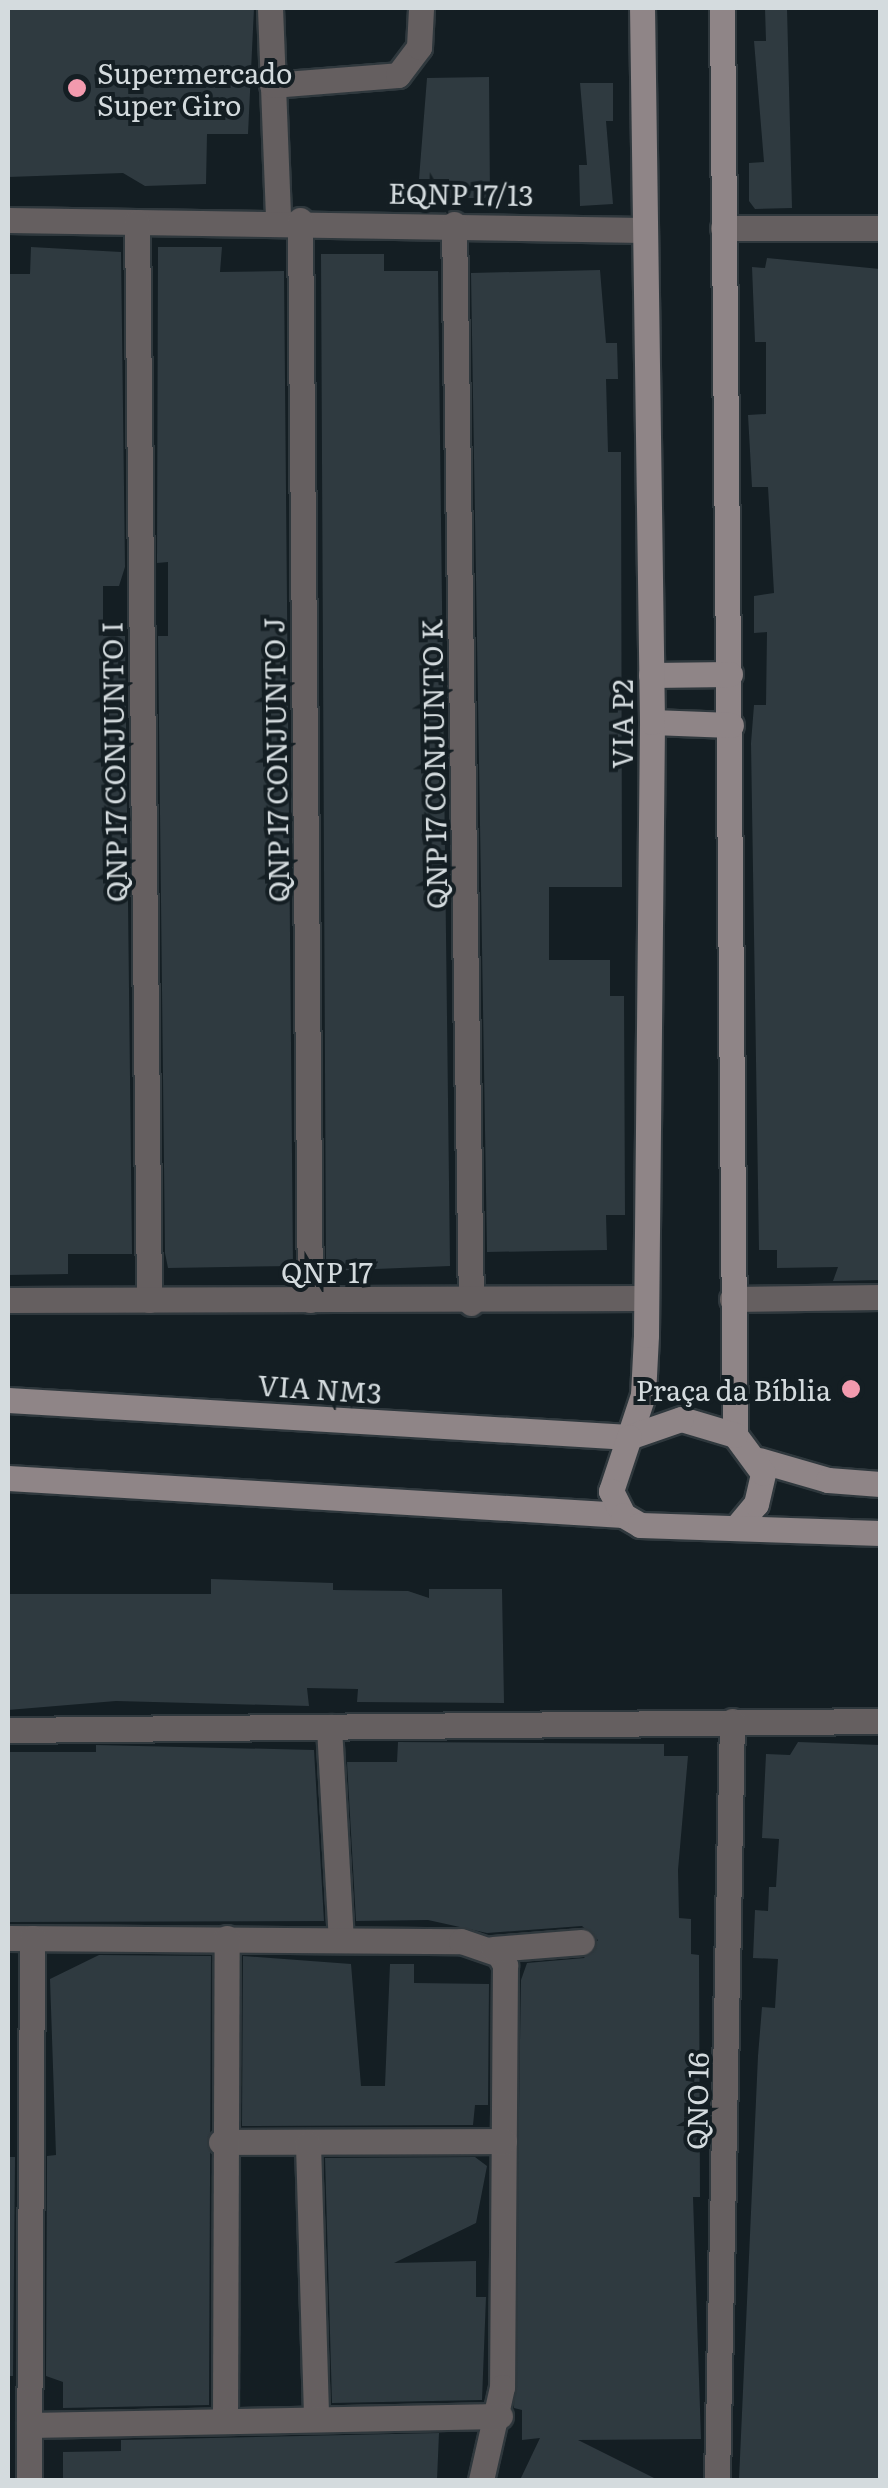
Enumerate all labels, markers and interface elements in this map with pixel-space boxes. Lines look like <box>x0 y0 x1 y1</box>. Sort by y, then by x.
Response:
place label: Supermercado Super Giro <box>97 55 292 121</box>
marker: Supermercado Super Giro <box>66 77 88 99</box>
street label: EQNP 17/13 <box>388 175 534 211</box>
street label: QNP 17 CONJUNTO J <box>256 617 294 903</box>
street label: QNP 17 CONJUNTO K <box>414 619 452 909</box>
street label: QNP 17 CONJUNTO I <box>94 621 132 903</box>
street label: VIA P2 <box>604 679 638 769</box>
street label: QNP 17 <box>281 1254 373 1288</box>
street label: VIA NM3 <box>257 1367 383 1409</box>
place label: Praça da Bíblia <box>636 1372 831 1406</box>
marker: Praça da Bíblia <box>840 1378 862 1400</box>
street label: QNO 16 <box>678 2052 714 2150</box>

